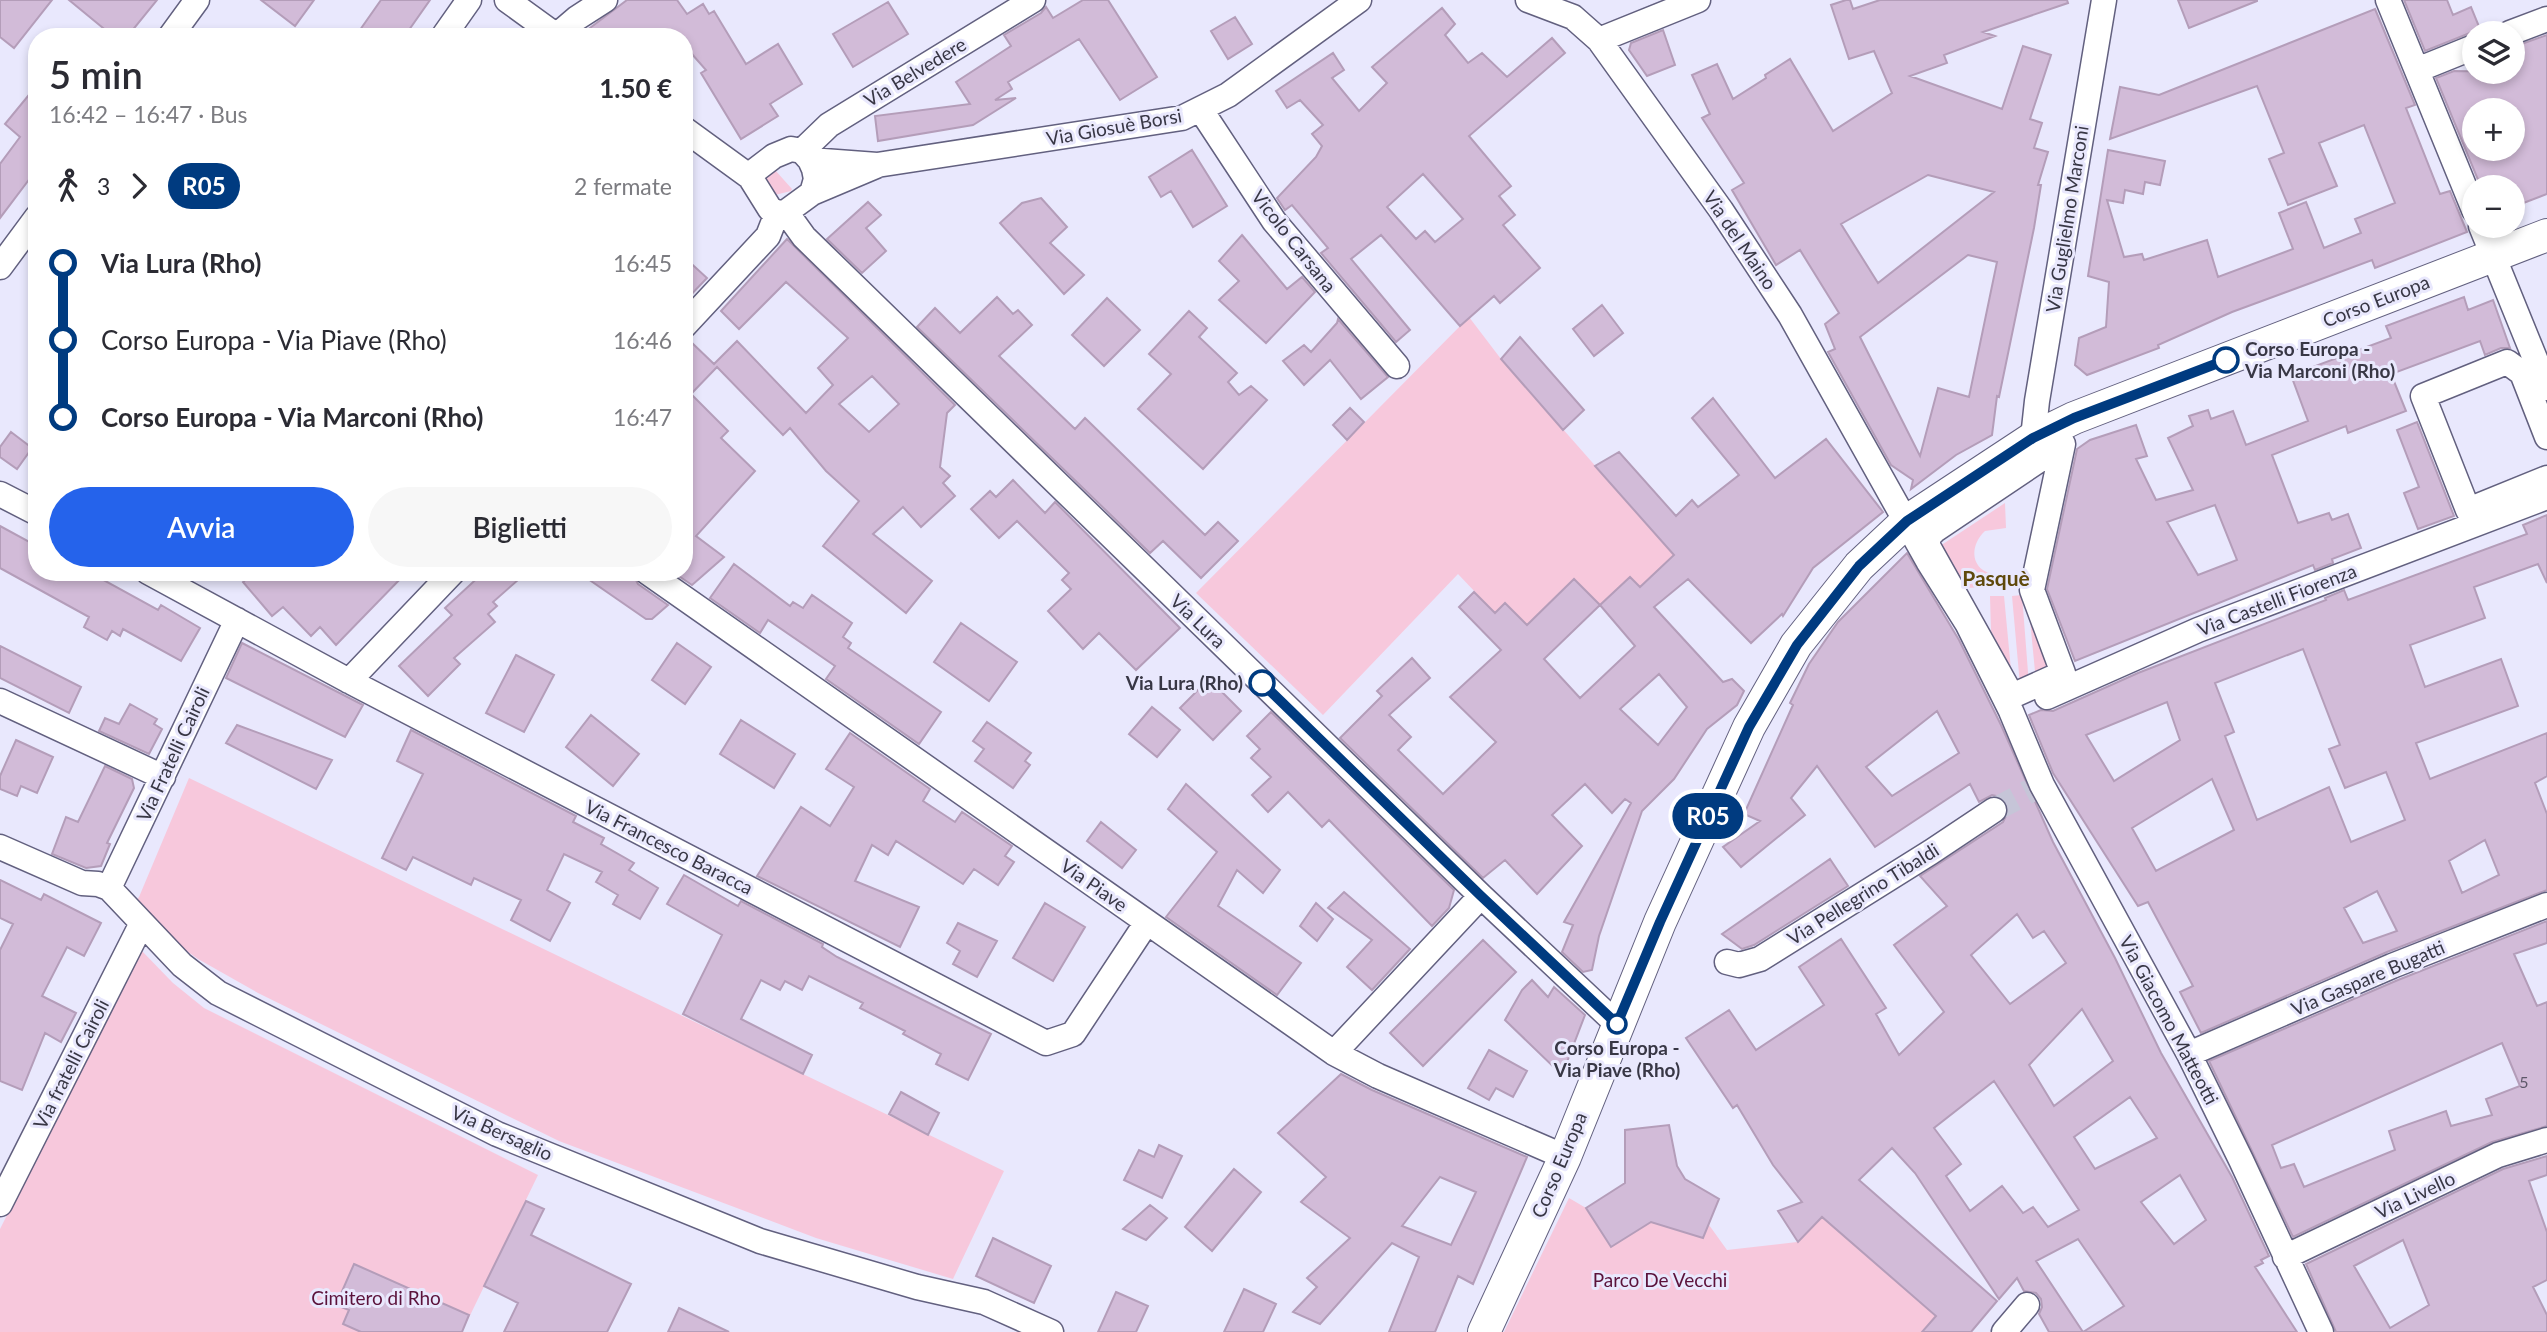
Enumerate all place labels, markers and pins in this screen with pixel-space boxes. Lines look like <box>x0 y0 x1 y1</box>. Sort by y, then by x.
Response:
place label: Corso Europa - Via Marconi (Rho) <box>2244 337 2395 382</box>
marker: Corso Europa - Via Marconi (Rho) <box>2213 347 2239 373</box>
marker: Via Lura (Rho) <box>1249 670 1275 696</box>
place label: Via Lura (Rho) <box>1125 671 1243 694</box>
marker: Corso Europa - Via Piave (Rho) <box>1607 1014 1627 1034</box>
place label: Corso Europa - Via Piave (Rho) <box>1553 1036 1680 1081</box>

